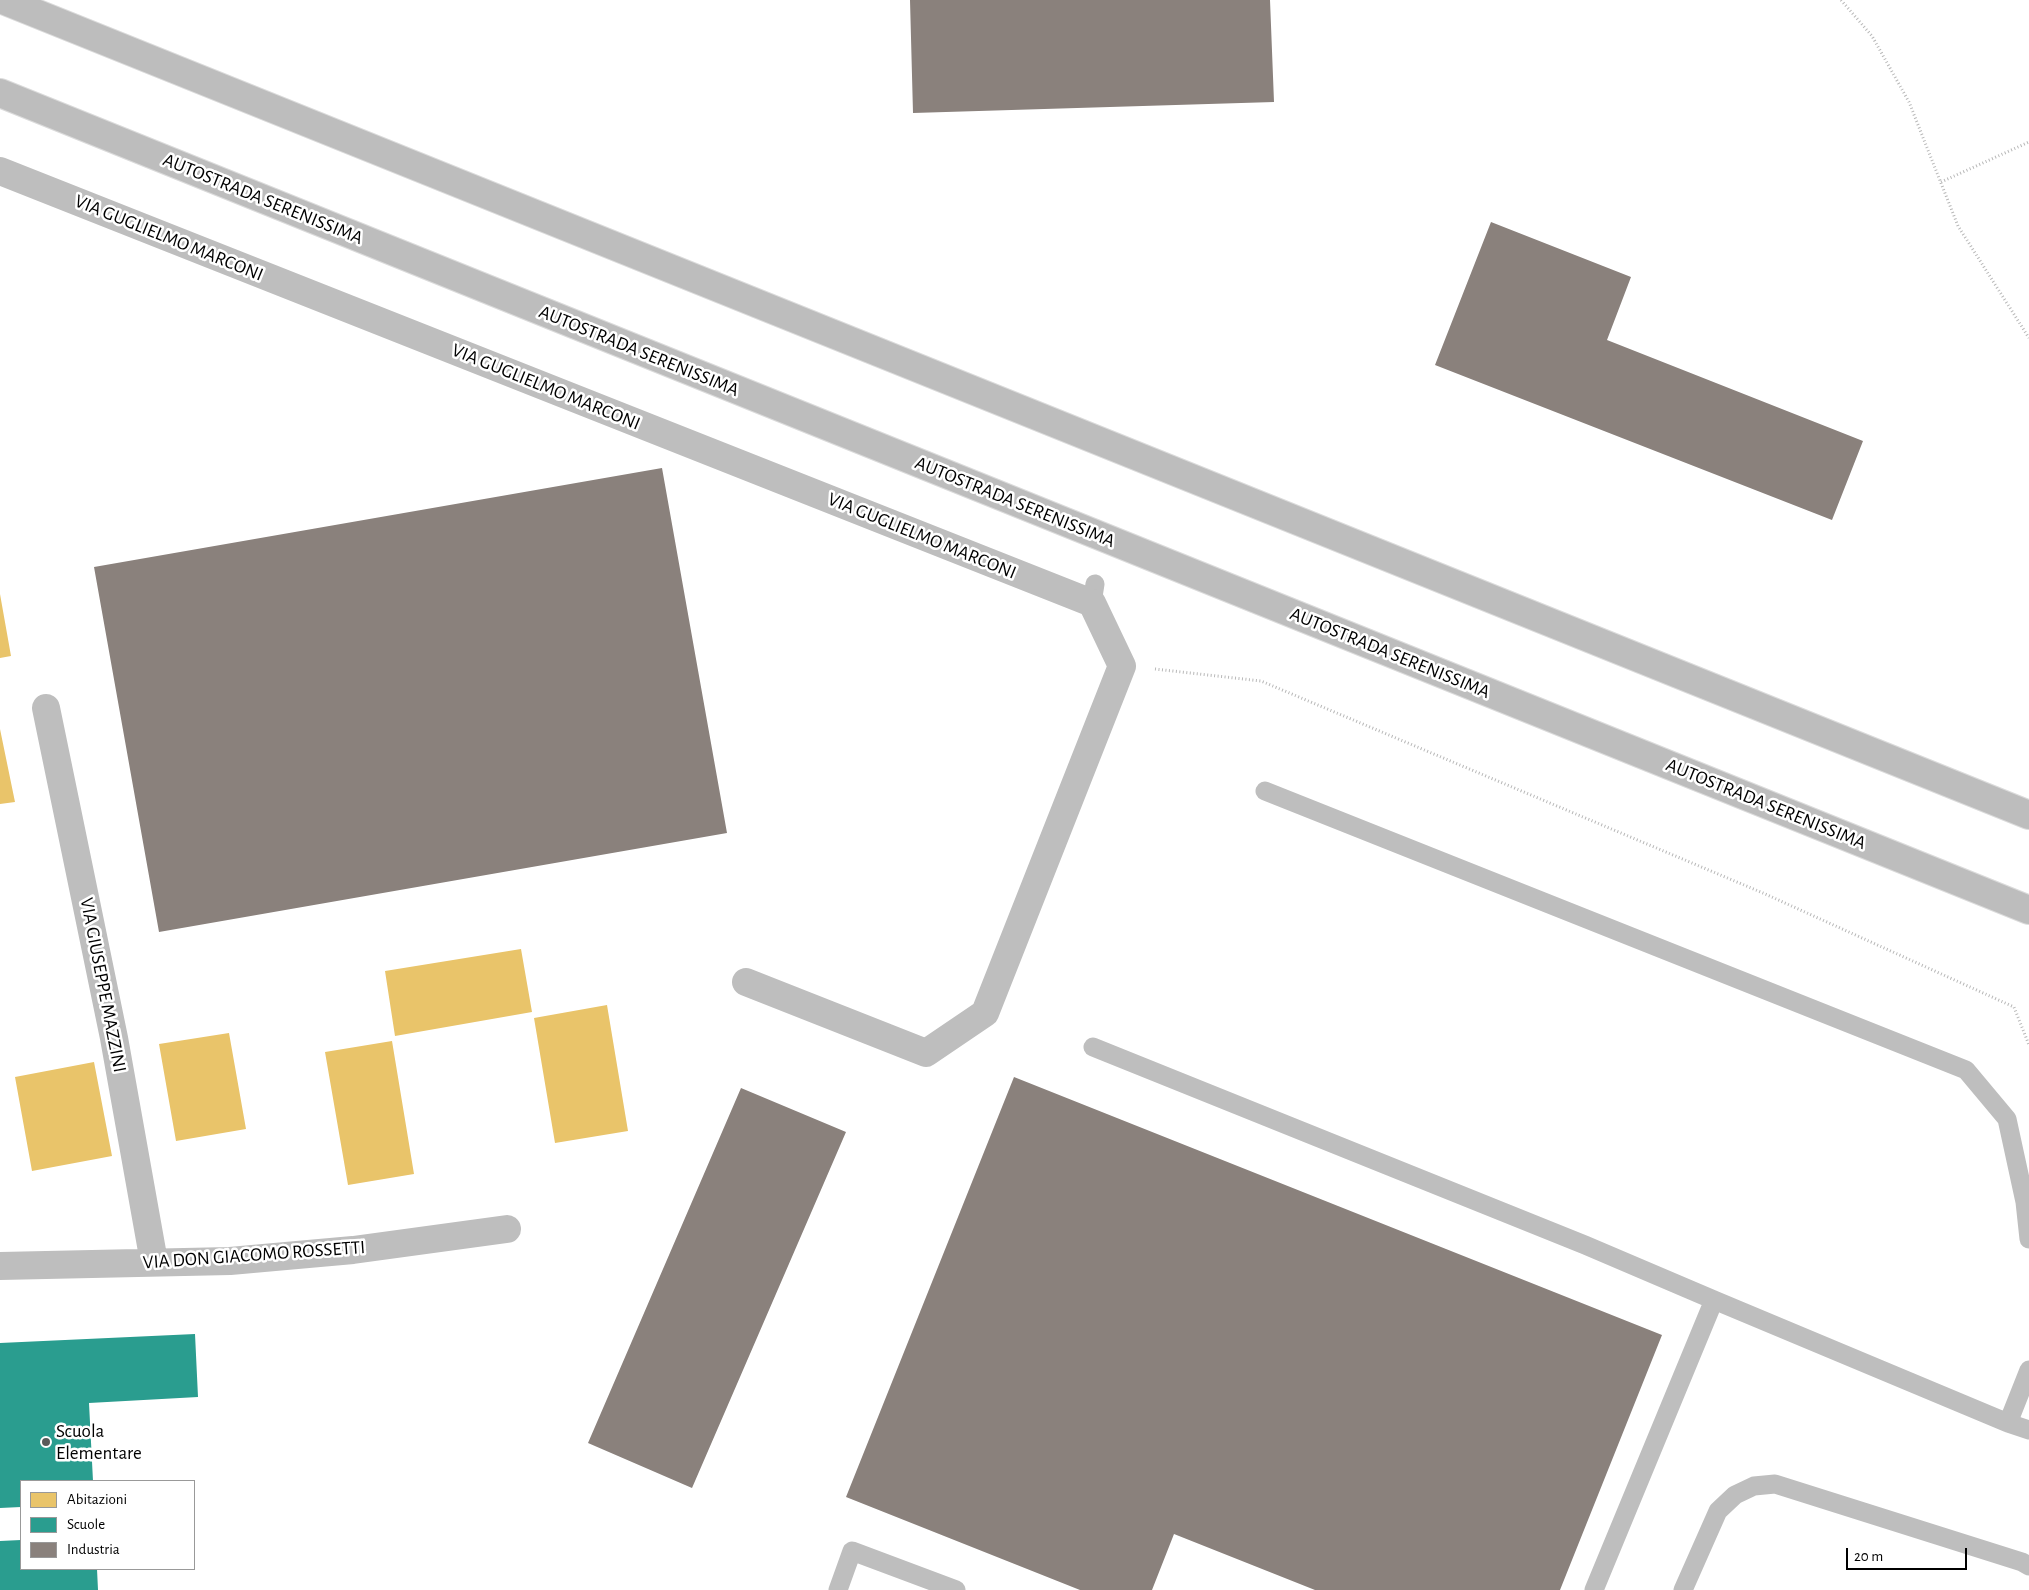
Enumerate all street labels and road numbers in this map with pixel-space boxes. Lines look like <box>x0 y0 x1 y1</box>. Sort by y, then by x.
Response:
street label: AUTOSTRADA SERENISSIMA <box>160 148 366 250</box>
street label: VIA GUGLIELMO MARCONI <box>71 190 267 286</box>
street label: AUTOSTRADA SERENISSIMA <box>536 300 742 402</box>
street label: VIA GUGLIELMO MARCONI <box>448 339 644 435</box>
street label: AUTOSTRADA SERENISSIMA <box>912 451 1118 553</box>
street label: VIA GUGLIELMO MARCONI <box>824 488 1020 584</box>
street label: AUTOSTRADA SERENISSIMA <box>1287 602 1493 704</box>
street label: AUTOSTRADA SERENISSIMA <box>1663 753 1869 855</box>
street label: VIA GIUSEPPE MAZZINI <box>75 896 131 1074</box>
street label: VIA DON GIACOMO ROSSETTI <box>142 1236 366 1274</box>

